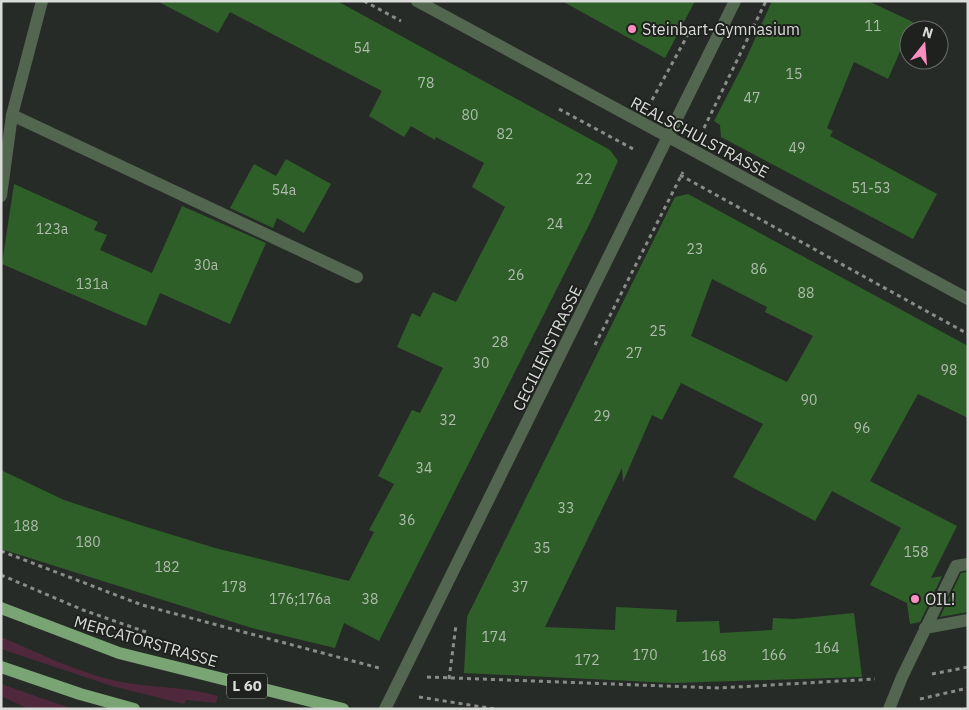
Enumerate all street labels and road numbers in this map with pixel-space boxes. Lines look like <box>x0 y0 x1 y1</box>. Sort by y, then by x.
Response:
street label: REALSCHULSTRASSE <box>627 92 773 182</box>
street label: CECILIENSTRASSE <box>508 282 586 414</box>
street label: MERCATORSTRASSE <box>72 611 220 671</box>
road number: L 60 <box>227 674 267 698</box>

